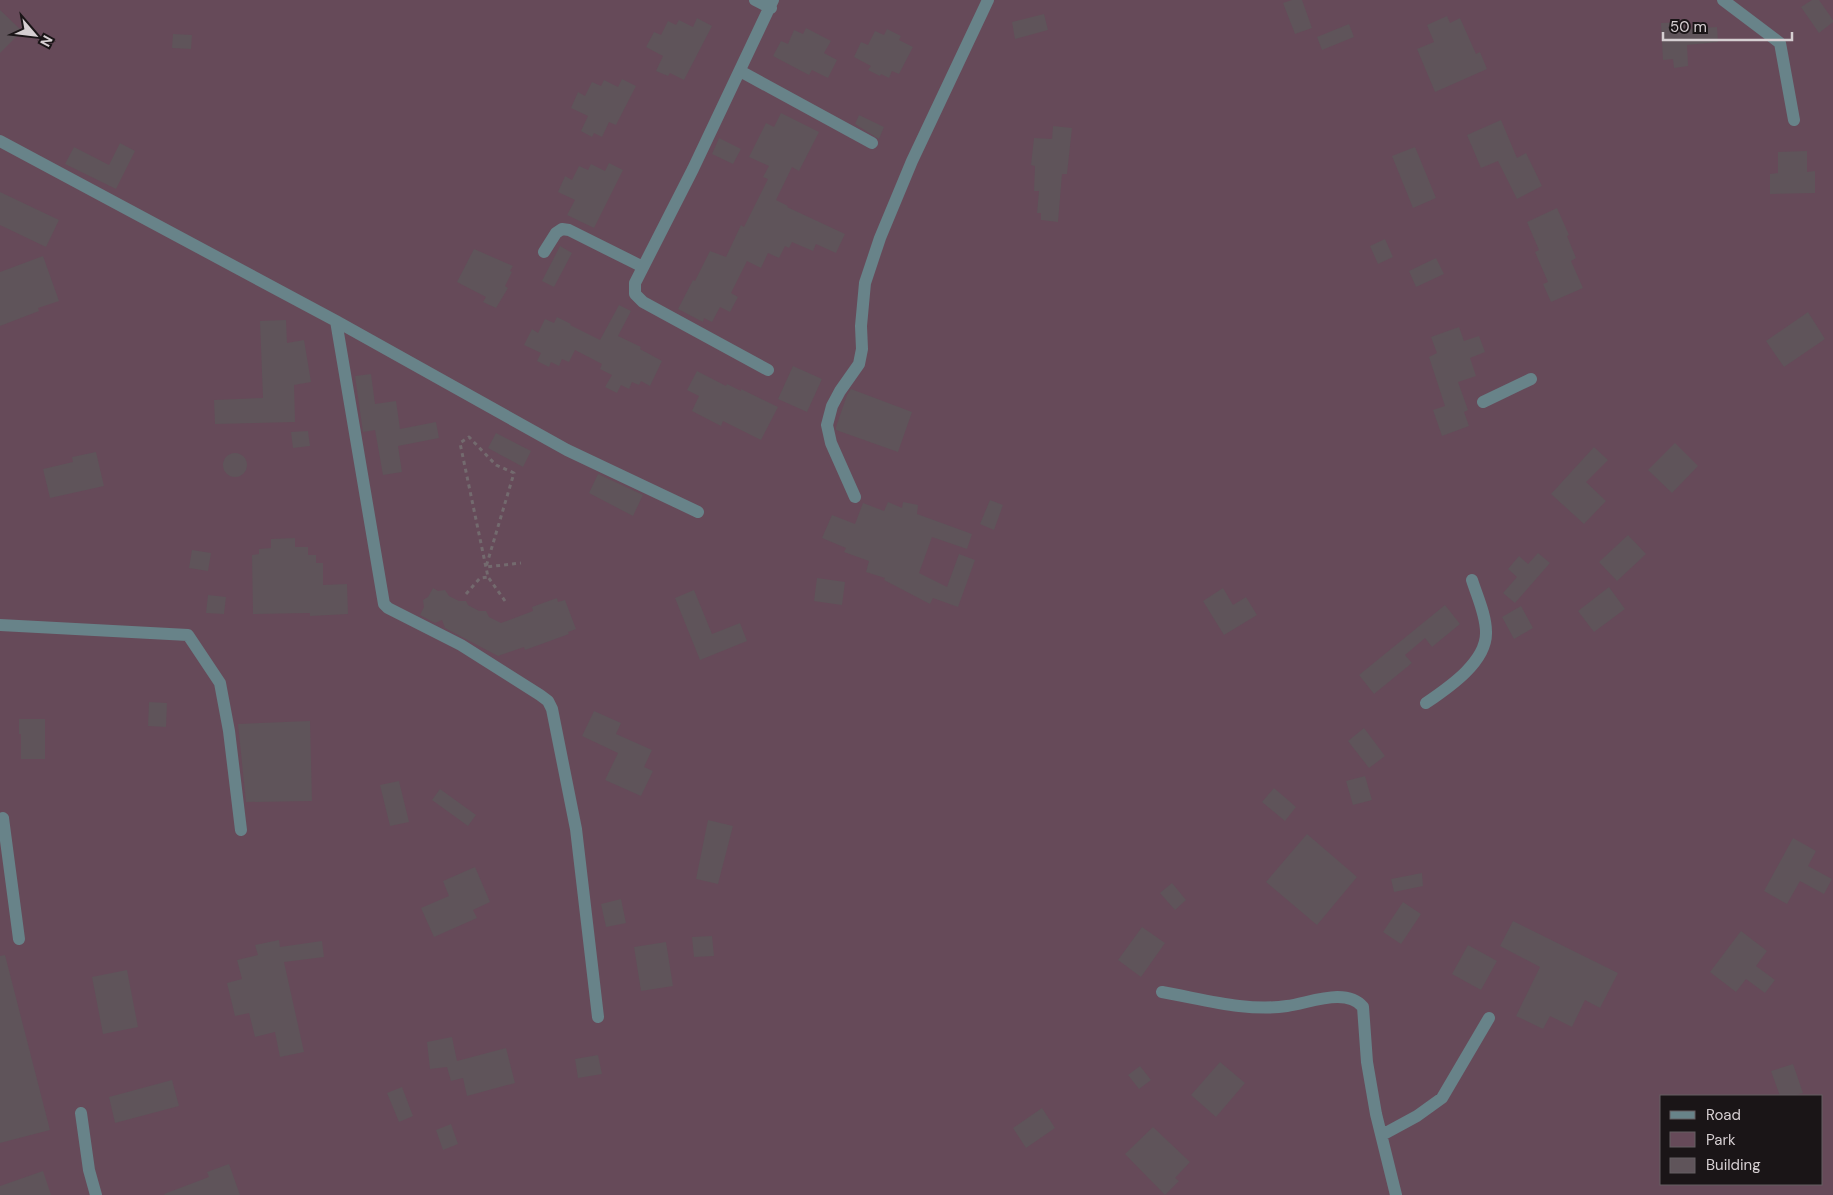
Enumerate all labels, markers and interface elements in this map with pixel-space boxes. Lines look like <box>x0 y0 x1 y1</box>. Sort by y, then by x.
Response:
north arrow <box>10 10 60 60</box>
scale bar <box>1663 10 1792 42</box>
text: 50 m <box>1670 17 1707 37</box>
text: N <box>36 32 57 50</box>
legend <box>1660 1095 1823 1185</box>
text: Road <box>1706 1105 1741 1125</box>
text: Park <box>1706 1130 1736 1150</box>
text: Building <box>1706 1155 1761 1175</box>

